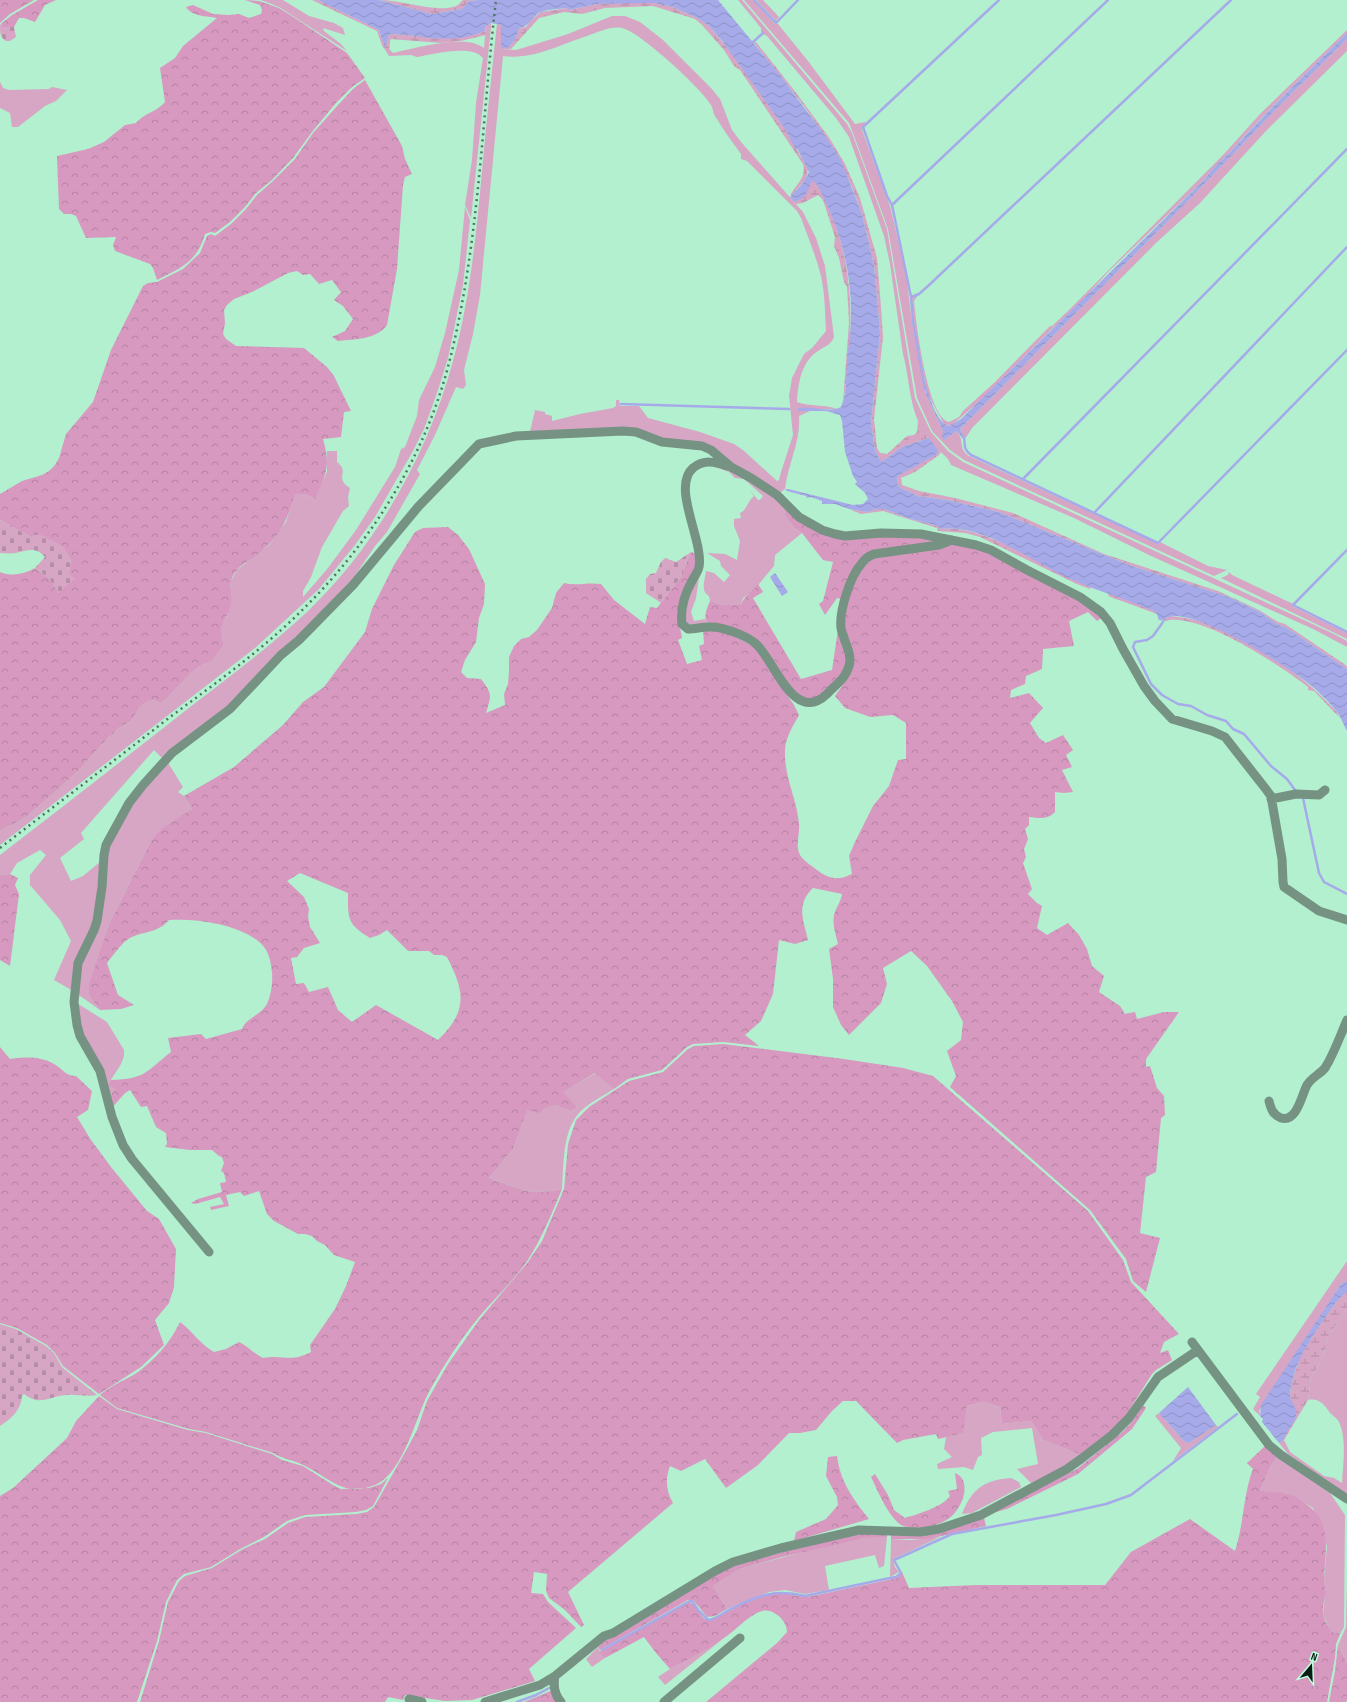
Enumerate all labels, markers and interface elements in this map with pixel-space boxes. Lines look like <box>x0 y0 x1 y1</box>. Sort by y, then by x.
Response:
north arrow <box>1291 1646 1331 1686</box>
text: N <box>1309 1650 1319 1664</box>

